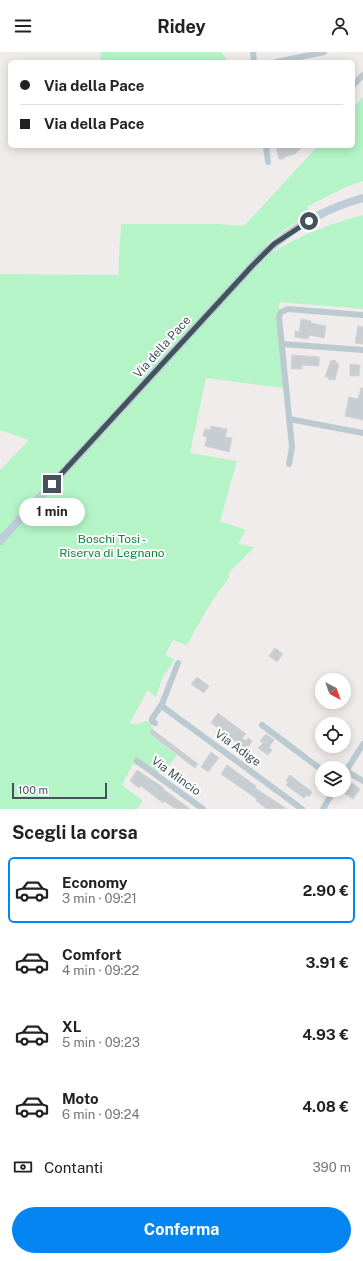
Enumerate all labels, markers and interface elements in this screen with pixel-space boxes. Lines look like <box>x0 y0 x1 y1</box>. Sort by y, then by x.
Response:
icon: menu <box>12 15 34 37</box>
icon: person <box>329 15 351 37</box>
text: Ridey <box>157 16 206 37</box>
text: Via della Pace <box>44 77 144 94</box>
text: Via della Pace <box>44 115 144 132</box>
route start <box>300 212 318 230</box>
street label: Via della Pace <box>131 313 194 381</box>
route end <box>43 475 61 493</box>
callout: 1 min <box>19 498 85 526</box>
text: 1 min <box>36 504 68 519</box>
park label: Boschi Tosi - Riserva di Legnano <box>59 532 165 560</box>
north arrow <box>315 673 351 709</box>
map controls <box>315 673 351 797</box>
button: locate <box>315 717 351 753</box>
street label: Via Adige <box>212 727 264 769</box>
street label: Via Mincio <box>149 753 204 799</box>
button: layers <box>315 761 351 797</box>
scale bar <box>12 781 107 800</box>
text: 100 m <box>18 784 48 796</box>
text: Scegli la corsa <box>12 822 138 843</box>
icon: car <box>14 872 50 908</box>
text: Economy <box>62 874 127 891</box>
text: 2.90 € <box>303 882 349 899</box>
text: 3 min · 09:21 <box>62 891 137 906</box>
icon: car <box>14 944 50 980</box>
text: Comfort <box>62 946 122 963</box>
text: 3.91 € <box>306 954 349 971</box>
text: 4 min · 09:22 <box>62 963 139 978</box>
icon: car <box>14 1016 50 1052</box>
text: XL <box>62 1018 81 1035</box>
text: 4.93 € <box>302 1026 349 1043</box>
text: 5 min · 09:23 <box>62 1035 140 1050</box>
icon: car <box>14 1088 50 1124</box>
text: Moto <box>62 1090 99 1107</box>
text: 4.08 € <box>302 1098 349 1115</box>
text: 6 min · 09:24 <box>62 1107 140 1122</box>
icon: cash <box>12 1156 34 1178</box>
text: Contanti <box>44 1159 103 1176</box>
text: 390 m <box>313 1160 351 1175</box>
button: Conferma <box>12 1207 351 1253</box>

